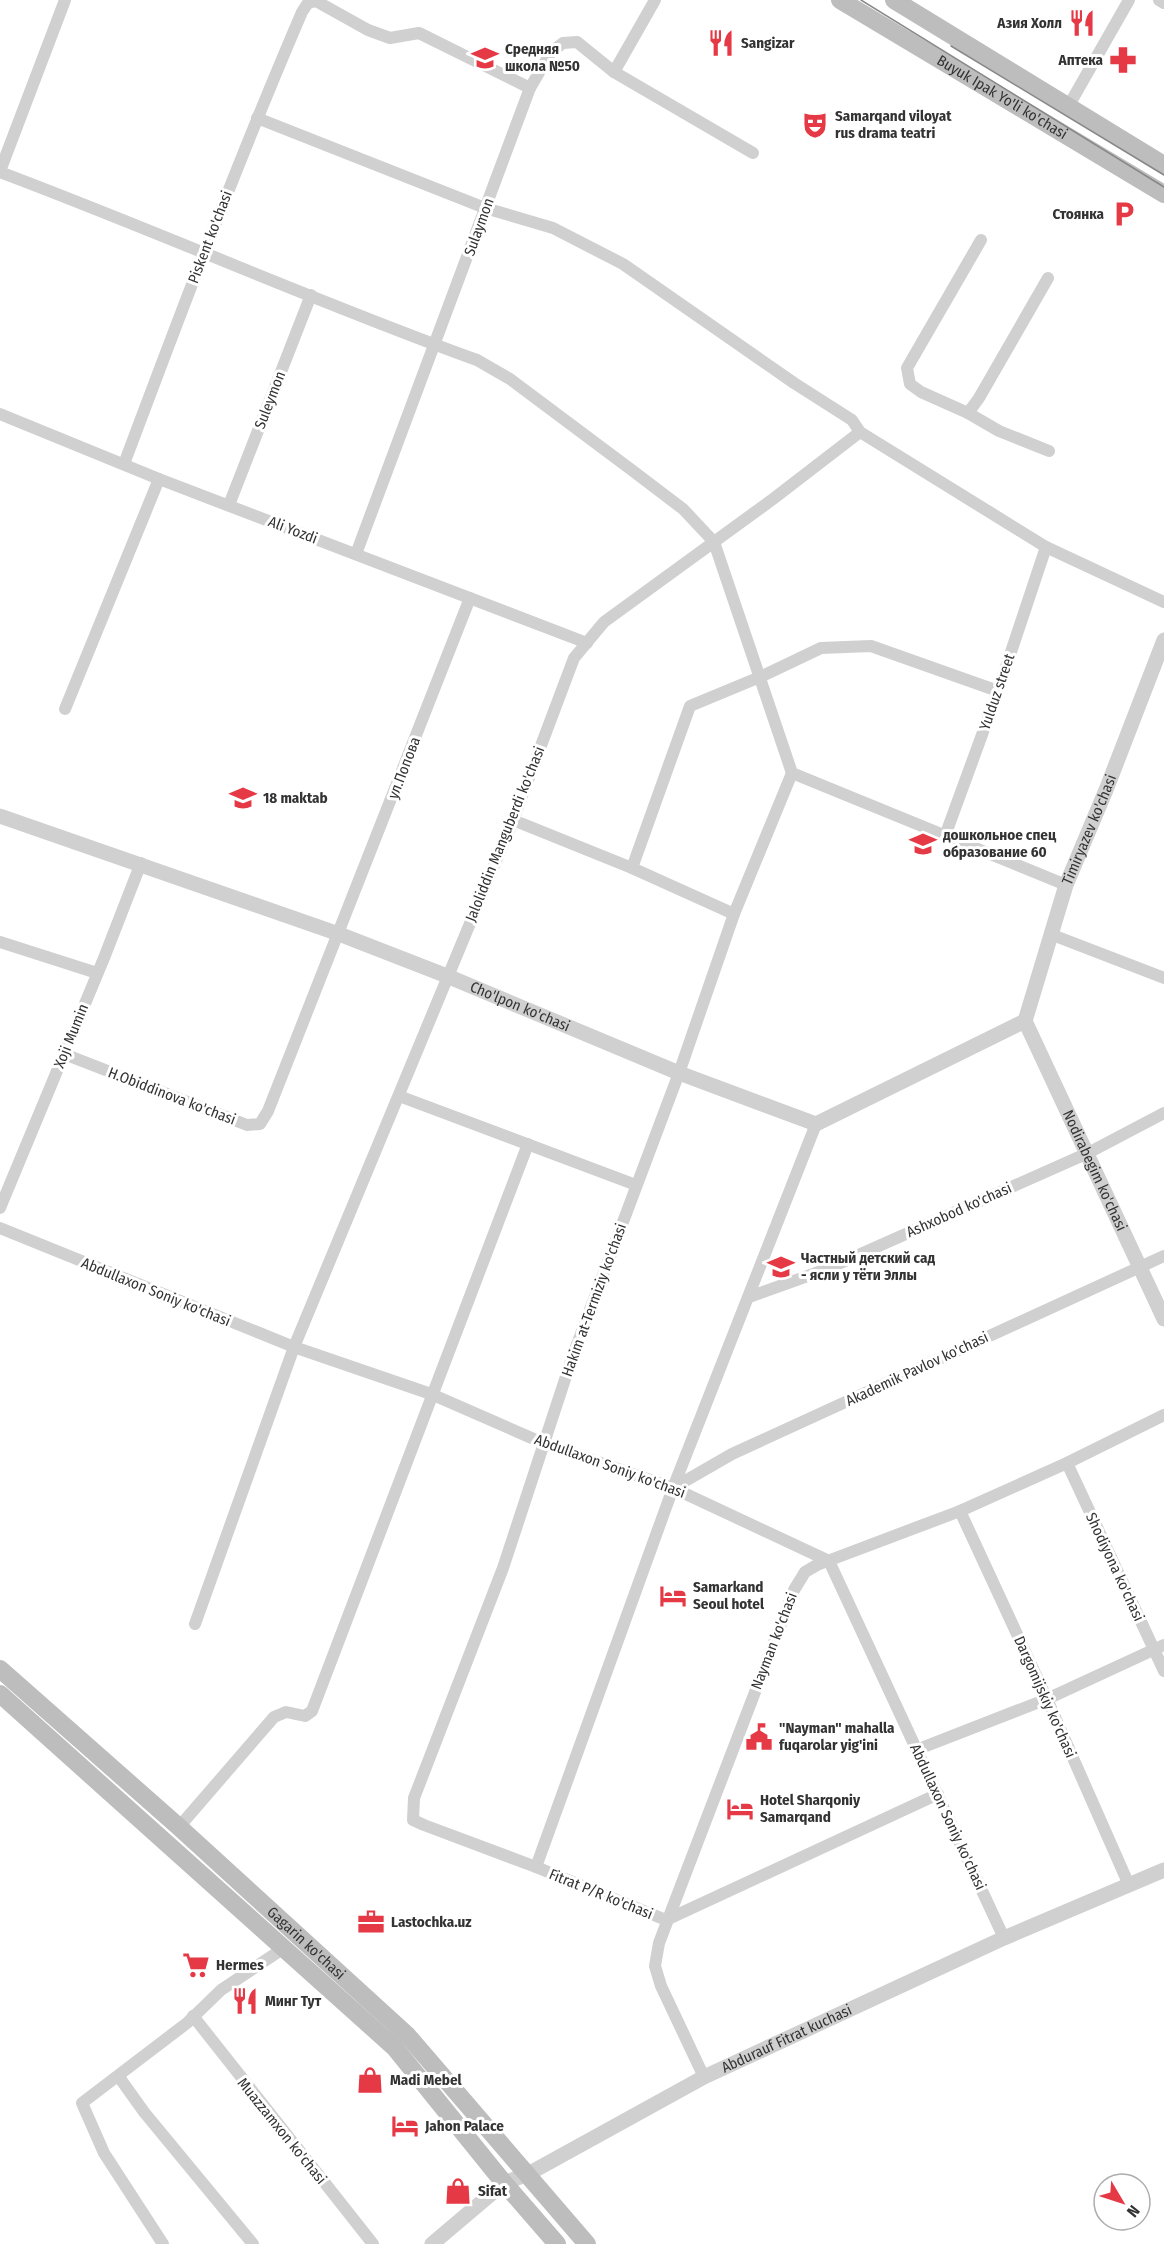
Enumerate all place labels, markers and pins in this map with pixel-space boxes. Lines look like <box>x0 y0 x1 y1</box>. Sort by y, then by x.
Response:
restaurant icon: Азия Холл <box>1067 8 1097 38</box>
place label: Азия Холл <box>996 14 1062 32</box>
restaurant icon: Sangizar <box>706 28 736 58</box>
place label: Sangizar <box>741 34 795 52</box>
place label: Средняя школа №50 <box>505 40 580 75</box>
school or university icon: Средняя школа №50 <box>470 43 500 73</box>
pharmacy icon: Аптека <box>1108 45 1138 75</box>
place label: Аптека <box>1058 51 1104 69</box>
place label: Samarqand viloyat rus drama teatri <box>835 107 952 142</box>
theatre icon: Samarqand viloyat rus drama teatri <box>800 110 830 140</box>
parking icon: Стоянка <box>1109 199 1139 229</box>
place label: Стоянка <box>1053 205 1105 223</box>
school or university icon: 18 maktab <box>228 783 258 813</box>
place label: 18 maktab <box>263 789 328 807</box>
place label: дошкольное спец образование 60 <box>942 826 1057 861</box>
school or university icon: дошкольное спец образование 60 <box>908 829 938 859</box>
place label: Частный детский сад - ясли у тёти Эллы <box>801 1249 935 1284</box>
school or university icon: Частный детский сад - ясли у тёти Эллы <box>766 1252 796 1282</box>
place label: Samarkand Seoul hotel <box>693 1578 765 1613</box>
hotel icon: Samarkand Seoul hotel <box>658 1581 688 1611</box>
place label: "Nayman" mahalla fuqarolar yig'ini <box>779 1719 895 1754</box>
public building icon: "Nayman" mahalla fuqarolar yig'ini <box>744 1722 774 1752</box>
place label: Hotel Sharqoniy Samarqand <box>760 1791 861 1826</box>
hotel icon: Hotel Sharqoniy Samarqand <box>725 1794 755 1824</box>
office icon: Lastochka.uz <box>356 1907 386 1937</box>
place label: Lastochka.uz <box>391 1913 472 1931</box>
supermarket icon: Hermes <box>181 1950 211 1980</box>
place label: Hermes <box>216 1956 264 1974</box>
restaurant icon: Минг Тут <box>230 1986 260 2016</box>
place label: Минг Тут <box>265 1992 322 2010</box>
shop icon: Madi Mebel <box>355 2065 385 2095</box>
place label: Madi Mebel <box>390 2071 463 2089</box>
hotel icon: Jahon Palace <box>390 2111 420 2141</box>
place label: Jahon Palace <box>424 2117 504 2135</box>
shop icon: Sifat <box>443 2176 473 2206</box>
place label: Sifat <box>478 2182 508 2200</box>

